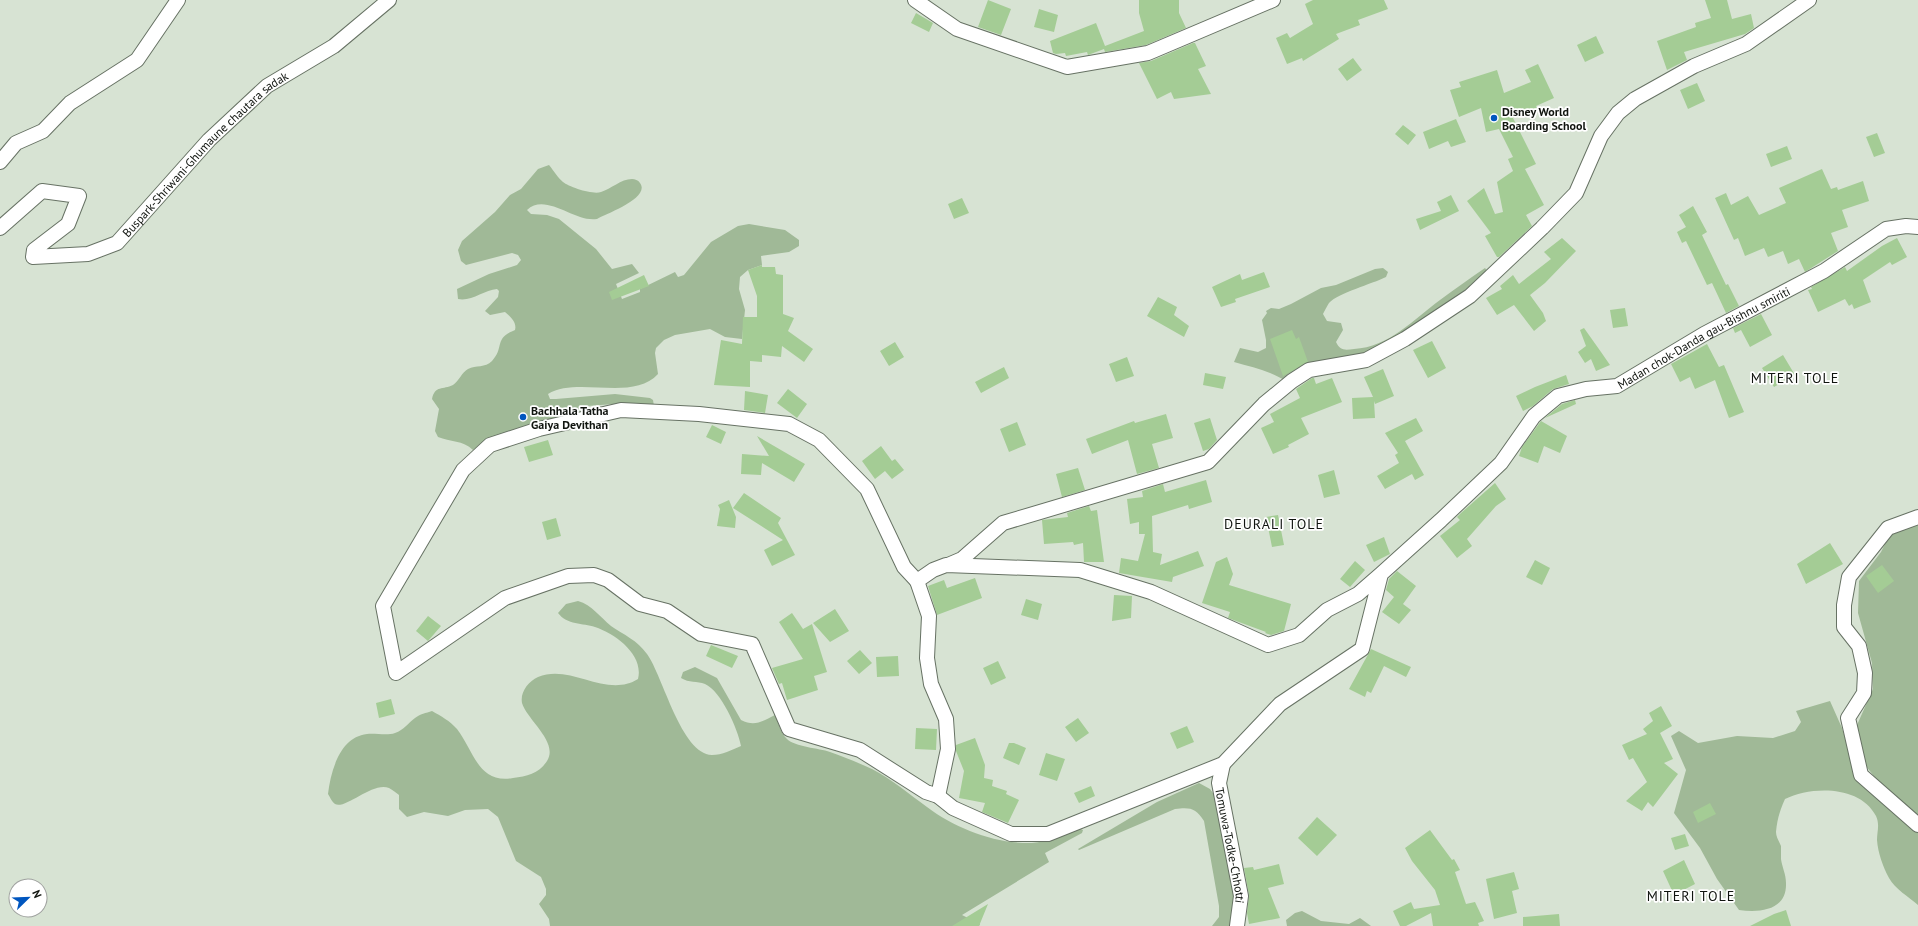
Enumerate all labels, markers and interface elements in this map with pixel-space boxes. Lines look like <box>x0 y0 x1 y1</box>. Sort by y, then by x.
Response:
street label: Buspark-Shriwani-Ghumaune chautara sadak <box>119 68 291 240</box>
place label: Disney World Boarding School <box>1502 104 1586 133</box>
marker: Disney World Boarding School <box>1489 113 1499 123</box>
street label: Madan chok-Danda gau-Bishnu smiriti <box>1614 283 1792 392</box>
district label: MITERI TOLE <box>1751 369 1839 387</box>
place label: Bachhala Tatha Gaiya Devithan <box>531 403 609 432</box>
marker: Bachhala Tatha Gaiya Devithan <box>518 412 528 422</box>
district label: DEURALI TOLE <box>1224 515 1324 533</box>
street label: Tomuwa-Todke-Chhotti <box>1213 786 1248 904</box>
north arrow <box>8 878 48 918</box>
district label: MITERI TOLE <box>1647 887 1735 905</box>
text: N <box>29 888 45 900</box>

